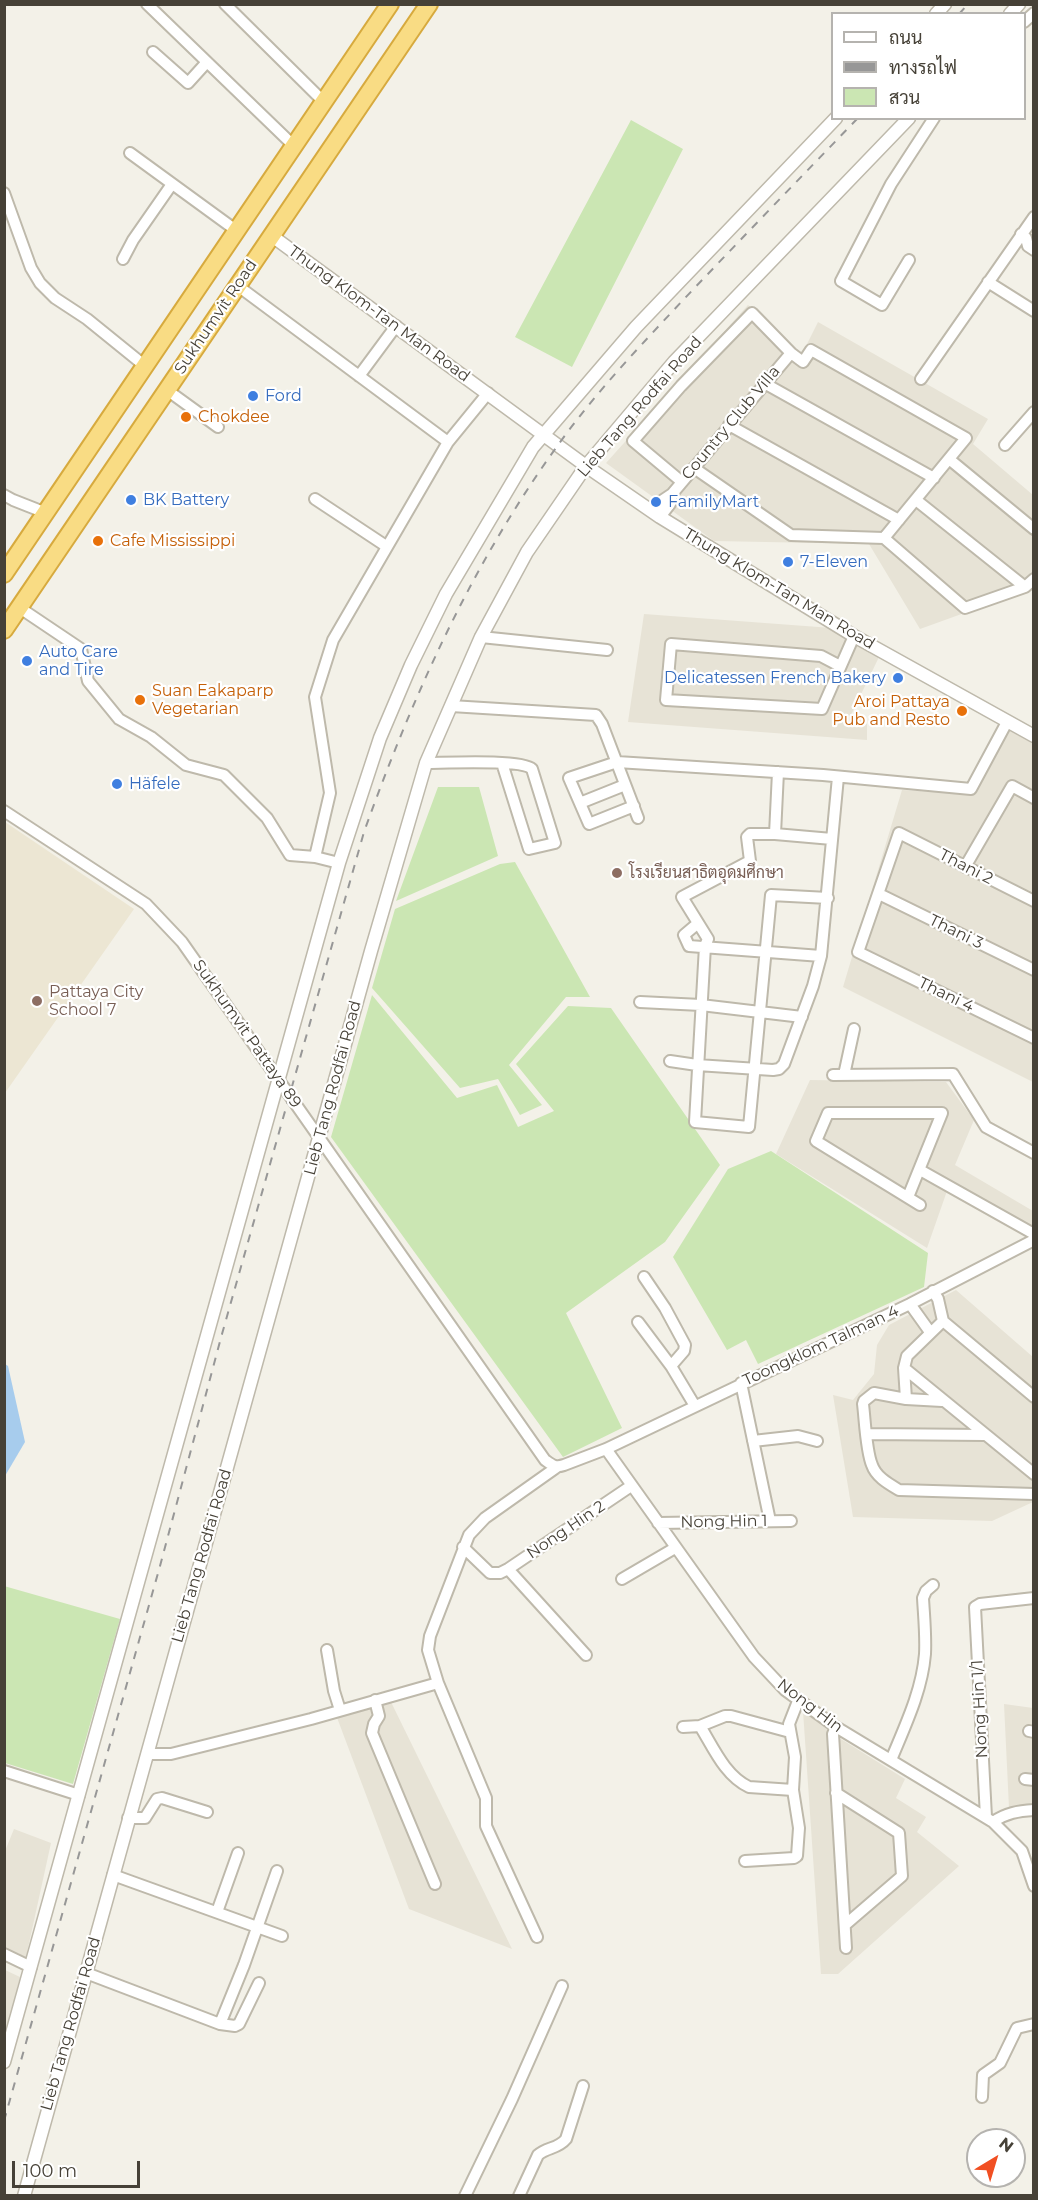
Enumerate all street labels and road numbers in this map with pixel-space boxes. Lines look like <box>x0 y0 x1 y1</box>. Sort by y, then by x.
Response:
street label: Thung Klom-Tan Man Road <box>284 242 474 386</box>
street label: Sukhumvit Road <box>171 256 261 378</box>
street label: Lieb Tang Rodfai Road <box>574 333 706 481</box>
street label: Country Club Villa <box>678 362 784 484</box>
street label: Thung Klom-Tan Man Road <box>680 524 878 654</box>
street label: Thani 2 <box>936 845 996 889</box>
street label: Thani 3 <box>926 911 986 953</box>
street label: Sukhumvit Pattaya 89 <box>189 956 305 1112</box>
street label: Thani 4 <box>915 973 977 1017</box>
street label: Lieb Tang Rodfai Road <box>300 999 366 1177</box>
street label: Toongklom Talman 4 <box>740 1301 902 1391</box>
street label: Lieb Tang Rodfai Road <box>168 1467 236 1645</box>
street label: Nong Hin 2 <box>523 1497 609 1563</box>
street label: Nong Hin 1 <box>680 1512 768 1532</box>
street label: Nong Hin 1/1 <box>968 1659 992 1759</box>
street label: Nong Hin <box>773 1675 847 1737</box>
street label: Lieb Tang Rodfai Road <box>37 1935 105 2113</box>

